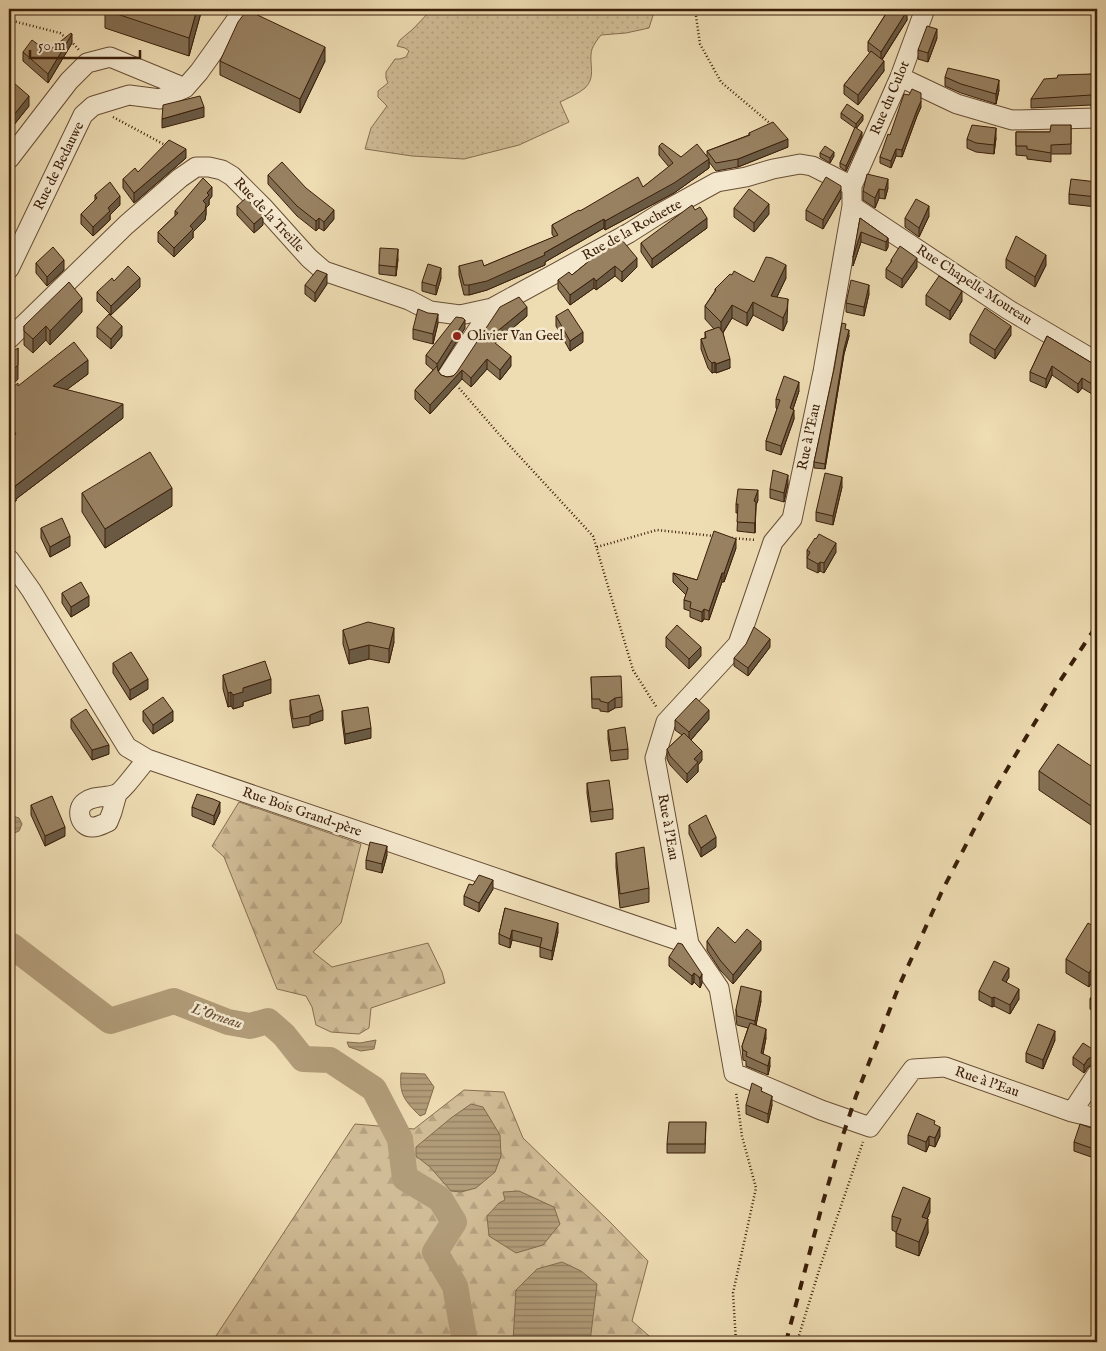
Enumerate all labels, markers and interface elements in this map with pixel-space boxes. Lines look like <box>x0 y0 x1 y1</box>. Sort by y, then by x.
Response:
scale bar <box>30 28 140 60</box>
text: 50 m <box>38 36 66 55</box>
street label: Rue du Culot <box>866 58 914 138</box>
street label: Rue de Bedauwe <box>30 118 88 213</box>
street label: Rue de la Treille <box>230 174 309 257</box>
street label: Rue de la Rochette <box>579 195 685 265</box>
street label: Rue Chapelle Moureau <box>913 241 1035 329</box>
place label: Olivier Van Geel <box>467 327 563 345</box>
marker: Olivier Van Geel <box>451 330 463 342</box>
street label: Rue à l'Eau <box>793 402 825 472</box>
street label: Rue Bois Grand-père <box>240 783 365 841</box>
street label: Rue à l'Eau <box>653 792 683 862</box>
water label: L'Orneau <box>188 999 245 1033</box>
street label: Rue à l'Eau <box>952 1063 1022 1101</box>

